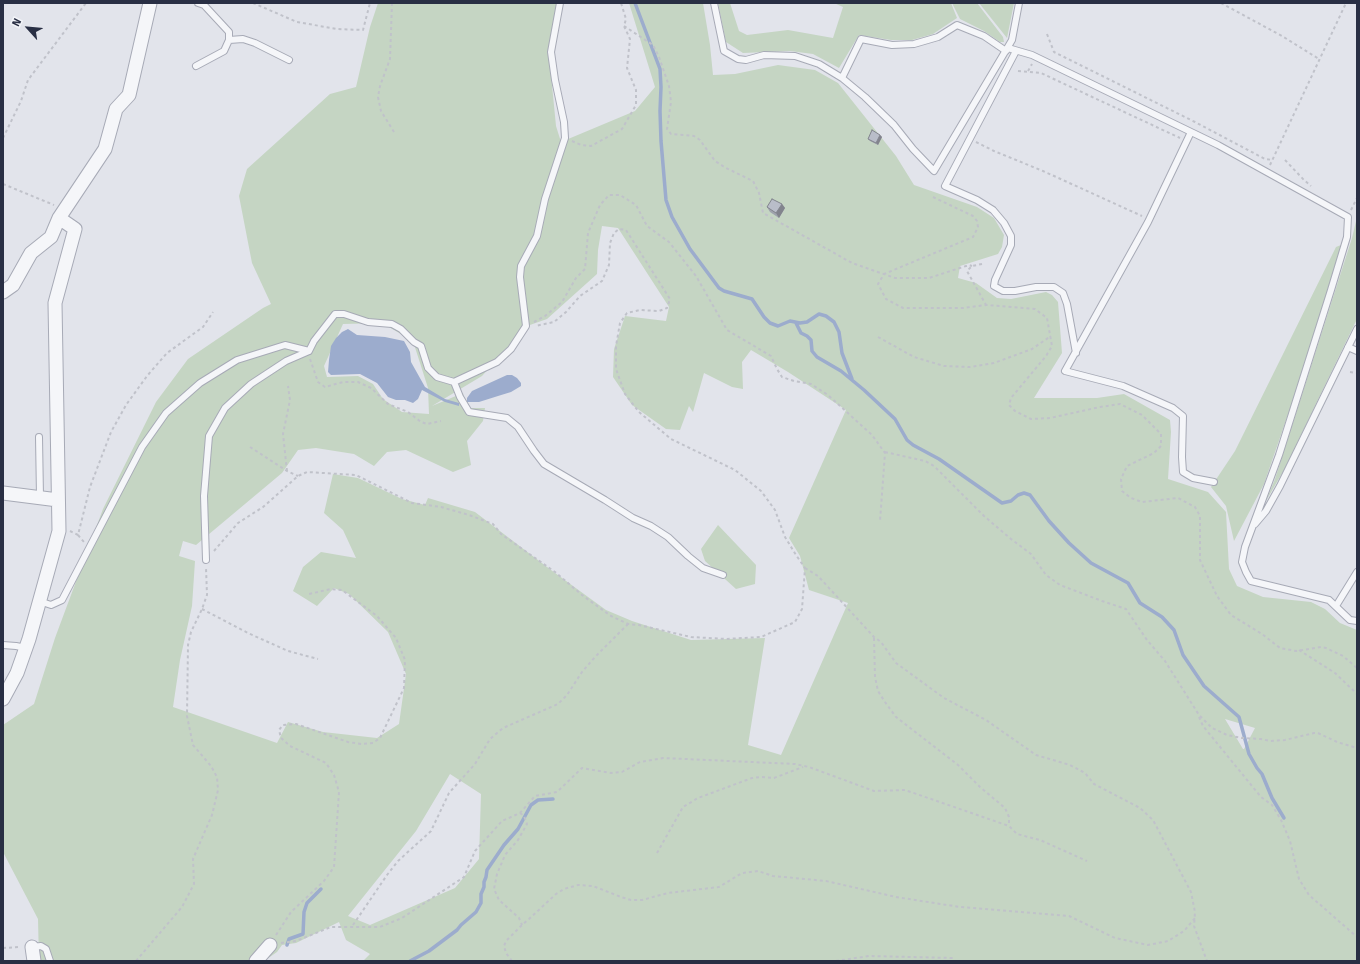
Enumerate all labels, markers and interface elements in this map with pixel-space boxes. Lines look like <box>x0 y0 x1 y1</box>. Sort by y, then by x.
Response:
north arrow <box>8 8 48 48</box>
text: N <box>9 16 24 29</box>

